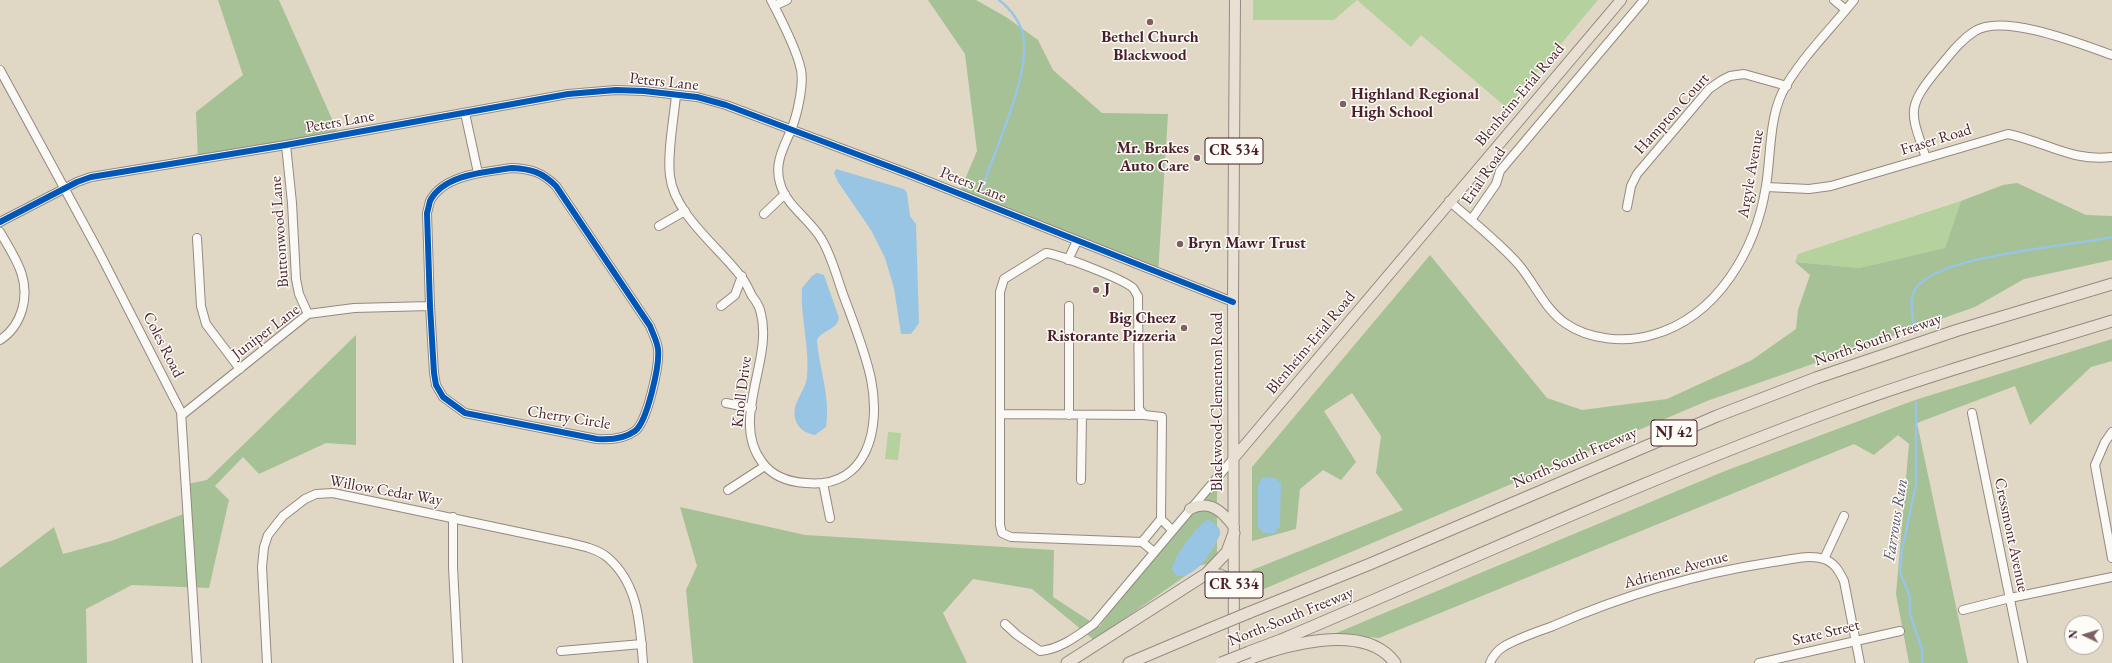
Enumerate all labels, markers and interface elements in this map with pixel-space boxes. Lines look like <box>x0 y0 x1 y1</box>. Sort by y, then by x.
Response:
marker: Bethel Church Blackwood <box>1145 17 1155 27</box>
place label: Bethel Church Blackwood <box>1101 28 1199 66</box>
street label: Blenheim-Erial Road <box>1471 40 1569 150</box>
street label: Peters Lane <box>628 69 700 95</box>
street label: Hampton Court <box>1630 69 1714 159</box>
place label: Highland Regional High School <box>1351 85 1479 123</box>
marker: Highland Regional High School <box>1338 99 1348 109</box>
street label: Peters Lane <box>304 106 376 138</box>
street label: Fraser Road <box>1898 120 1974 160</box>
street label: Argyle Avenue <box>1734 128 1768 220</box>
road number: CR 534 <box>1205 138 1263 164</box>
place label: Mr. Brakes Auto Care <box>1116 139 1189 177</box>
street label: Erial Road <box>1458 144 1510 208</box>
marker: Mr. Brakes Auto Care <box>1192 153 1202 163</box>
street label: Peters Lane <box>937 163 1009 207</box>
street label: Buttonwood Lane <box>267 175 293 289</box>
place label: Bryn Mawr Trust <box>1188 234 1306 254</box>
marker: Bryn Mawr Trust <box>1175 239 1185 249</box>
place label: J <box>1104 280 1110 300</box>
marker: J <box>1091 285 1101 295</box>
street label: Blenheim-Erial Road <box>1262 288 1360 398</box>
street label: Juniper Lane <box>228 300 304 364</box>
street label: Coles Road <box>138 309 188 381</box>
place label: Big Cheez Ristorante Pizzeria <box>1047 309 1176 347</box>
street label: North-South Freeway <box>1812 309 1944 371</box>
street label: Blackwood-Clementon Road <box>1208 312 1228 492</box>
marker: Big Cheez Ristorante Pizzeria <box>1179 323 1189 333</box>
street label: Knoll Drive <box>728 355 756 429</box>
street label: Cherry Circle <box>526 402 612 434</box>
road number: NJ 42 <box>1651 420 1697 446</box>
street label: North-South Freeway <box>1510 423 1640 493</box>
street label: Willow Cedar Way <box>328 472 444 510</box>
street label: Cressmont Avenue <box>1990 476 2032 594</box>
water label: Farrows Run <box>1879 477 1913 563</box>
street label: Adrienne Avenue <box>1622 547 1730 593</box>
road number: CR 534 <box>1205 572 1263 598</box>
street label: North-South Freeway <box>1225 583 1357 651</box>
street label: State Street <box>1790 615 1862 651</box>
north arrow <box>2064 615 2104 655</box>
text: N <box>2066 629 2080 639</box>

